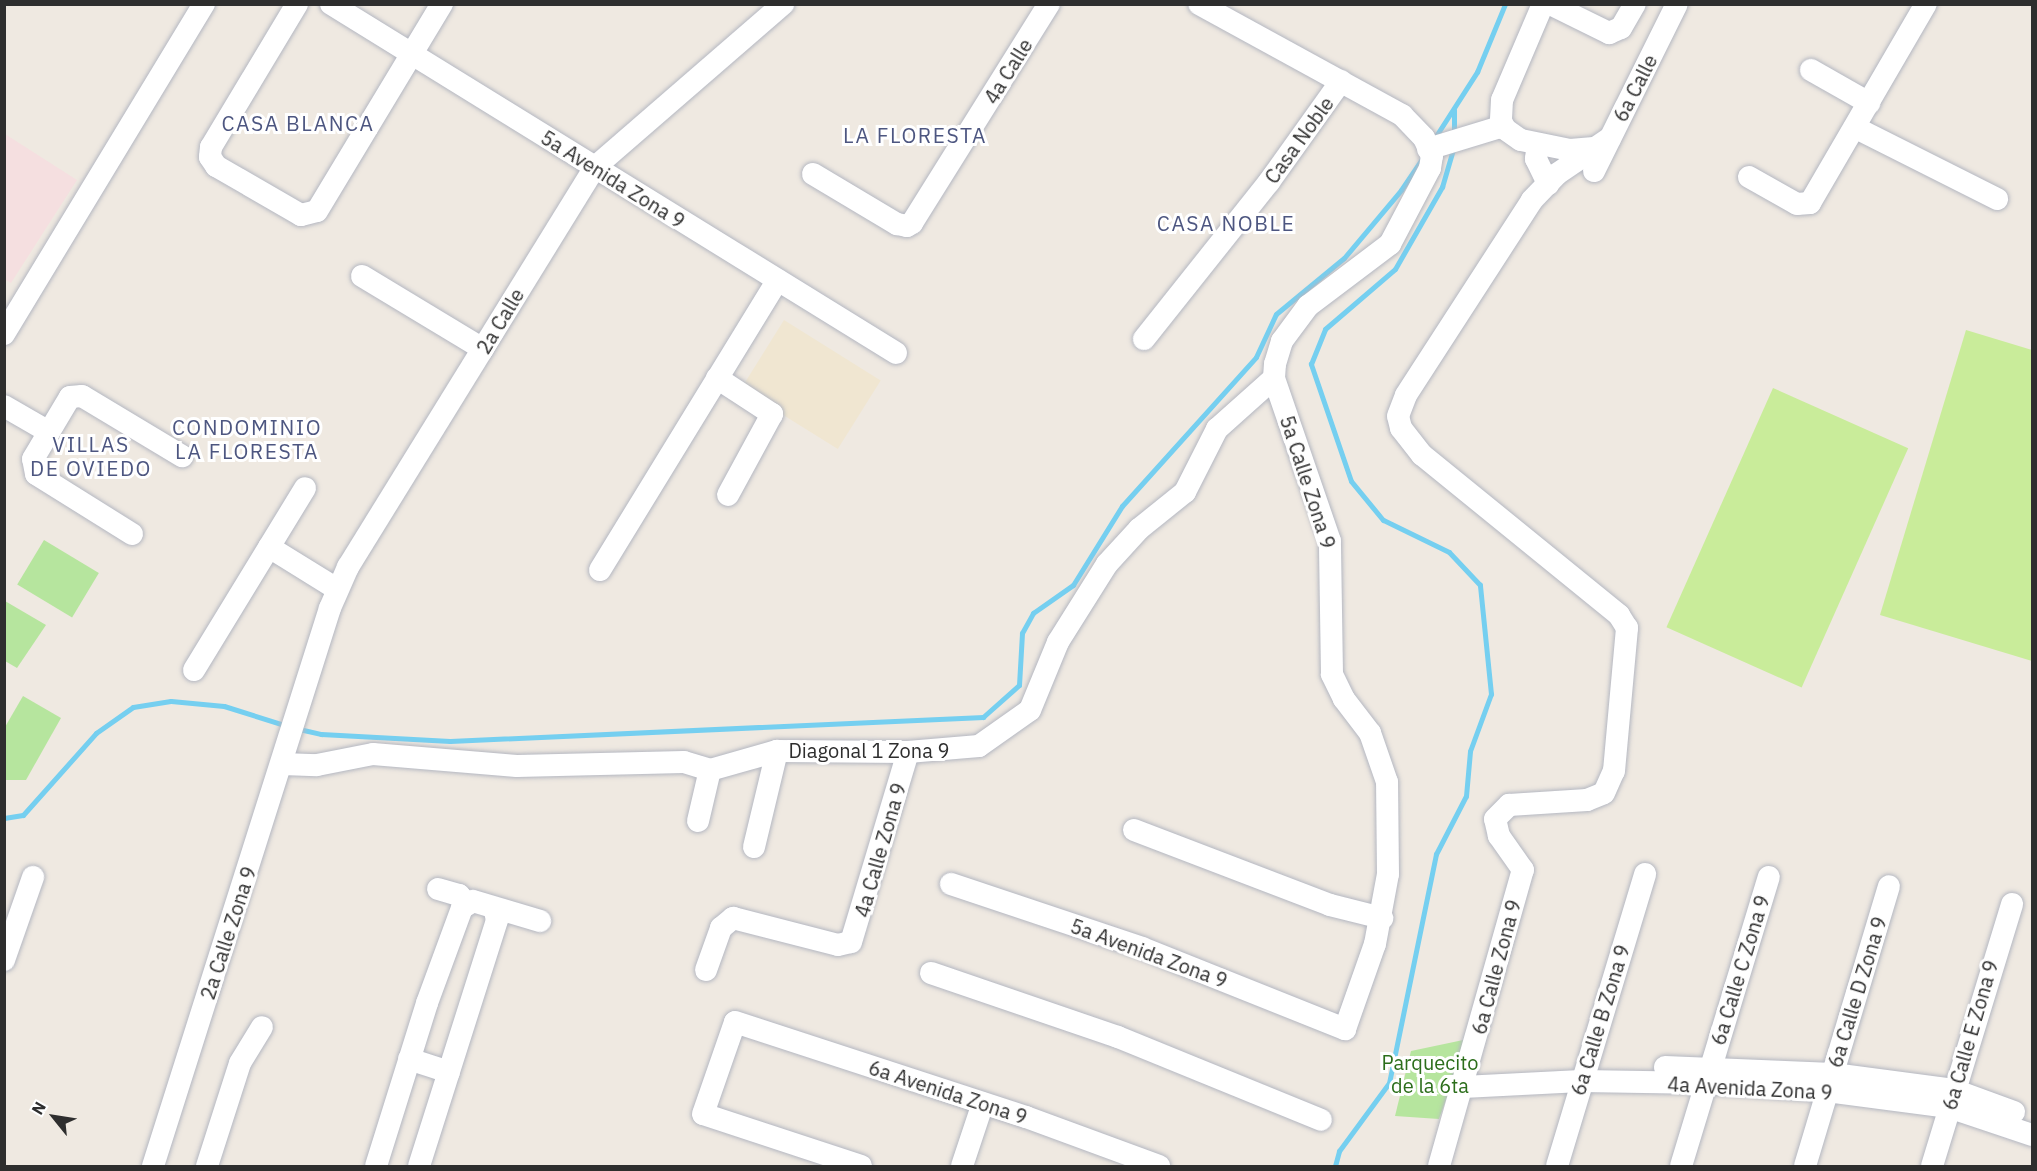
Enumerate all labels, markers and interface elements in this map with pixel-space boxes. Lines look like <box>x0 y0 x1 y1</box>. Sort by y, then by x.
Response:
street label: 4a Calle <box>979 34 1037 108</box>
street label: 6a Calle <box>1608 50 1662 126</box>
street label: Casa Noble <box>1259 92 1339 188</box>
district label: CASA BLANCA <box>221 110 375 136</box>
district label: LA FLORESTA <box>843 122 987 148</box>
street label: 5a Avenida Zona 9 <box>537 125 689 233</box>
district label: CASA NOBLE <box>1157 210 1295 236</box>
street label: 2a Calle <box>471 284 529 358</box>
street label: 5a Calle Zona 9 <box>1275 412 1341 552</box>
district label: CONDOMINIO LA FLORESTA <box>172 414 322 464</box>
district label: VILLAS DE OVIEDO <box>30 431 152 481</box>
street label: Diagonal 1 Zona 9 <box>788 738 950 762</box>
street label: 4a Calle Zona 9 <box>849 780 911 920</box>
street label: 2a Calle Zona 9 <box>195 863 261 1003</box>
street label: 6a Calle C Zona 9 <box>1706 892 1774 1048</box>
street label: 6a Calle Zona 9 <box>1466 897 1526 1037</box>
street label: 5a Avenida Zona 9 <box>1067 913 1231 993</box>
street label: 6a Calle D Zona 9 <box>1823 914 1891 1070</box>
street label: 6a Calle B Zona 9 <box>1566 942 1634 1098</box>
street label: 6a Calle E Zona 9 <box>1937 957 2003 1113</box>
park label: Parquecito de la 6ta <box>1382 1050 1478 1097</box>
street label: 6a Avenida Zona 9 <box>866 1055 1030 1129</box>
street label: 4a Avenida Zona 9 <box>1667 1072 1833 1104</box>
north arrow <box>24 1087 84 1147</box>
text: N <box>27 1098 50 1118</box>

